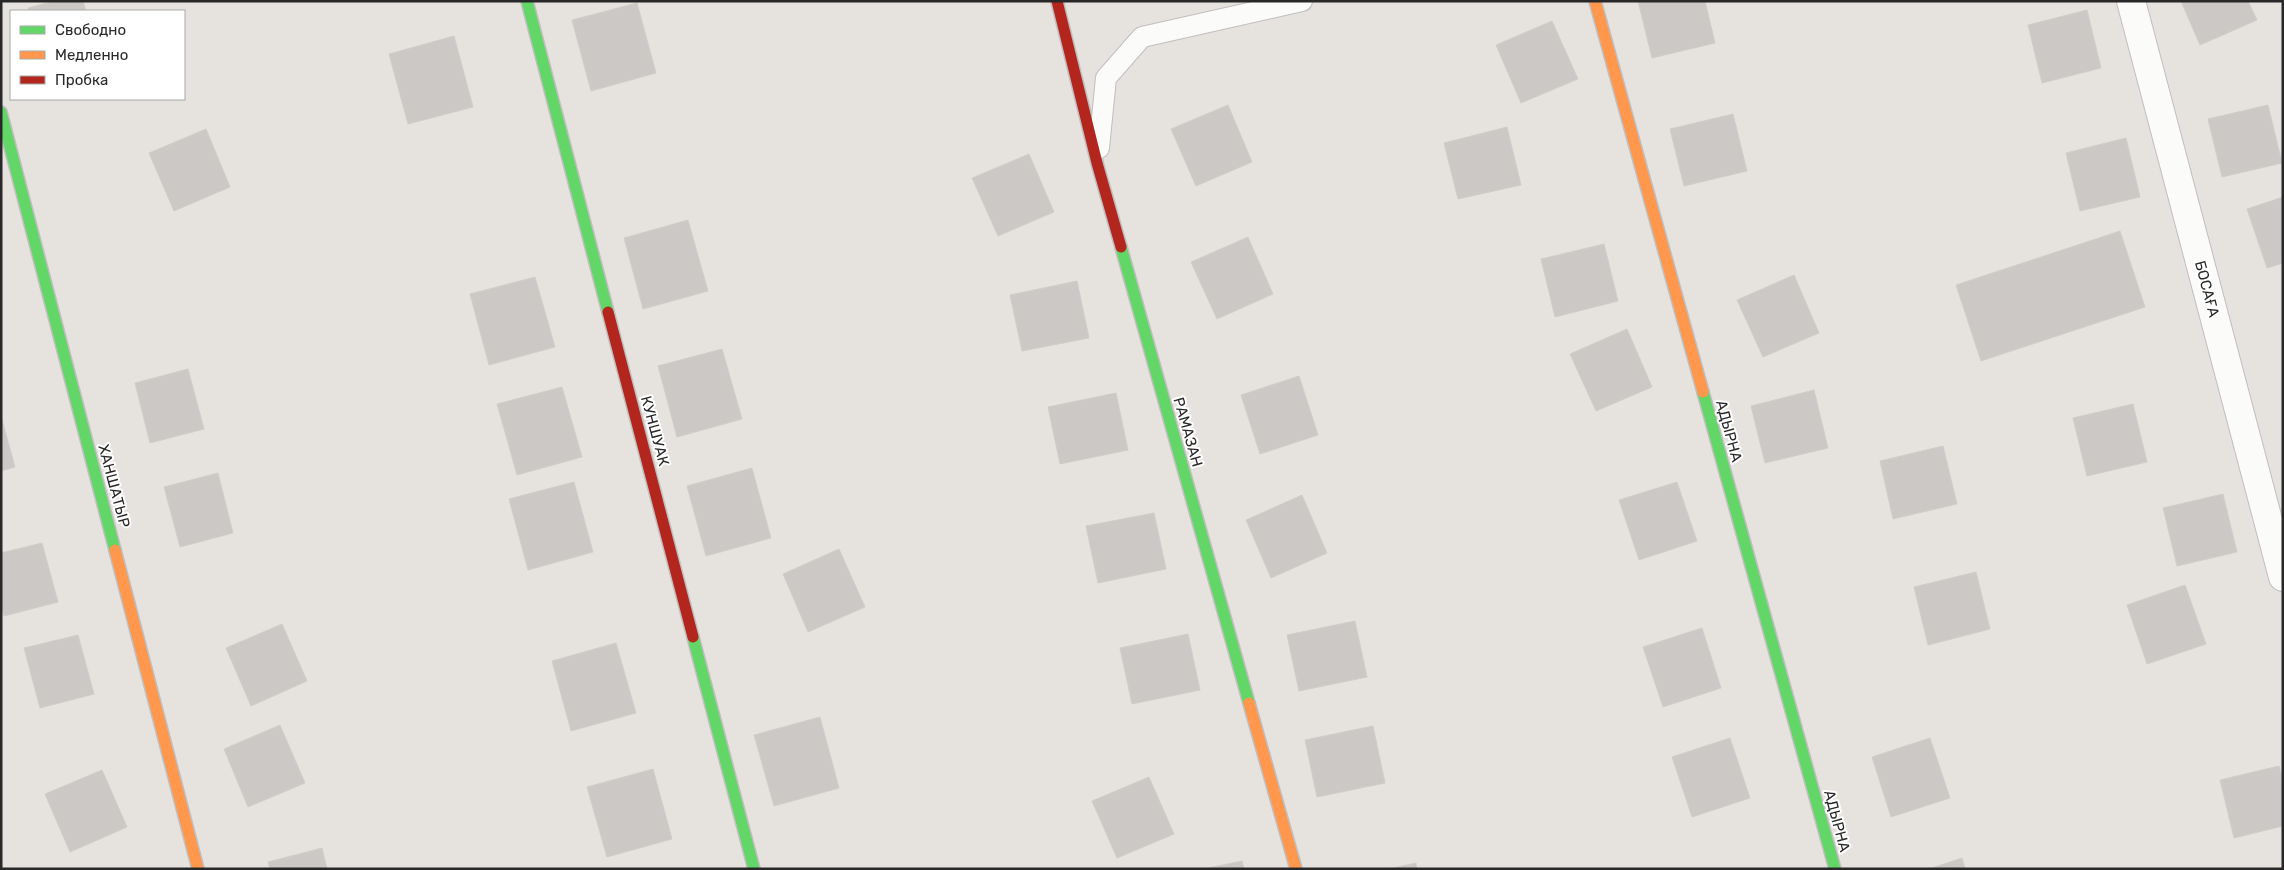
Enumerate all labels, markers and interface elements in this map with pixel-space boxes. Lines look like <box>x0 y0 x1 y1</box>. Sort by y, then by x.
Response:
legend <box>10 10 185 100</box>
text: Свободно <box>55 21 126 39</box>
text: Медленно <box>55 46 128 64</box>
text: Пробка <box>55 71 108 89</box>
street label: БОСАҒА <box>2191 259 2223 319</box>
street label: КУНШУАК <box>637 394 673 468</box>
street label: РАМАЗАН <box>1169 395 1207 469</box>
street label: АДЫРНА <box>1712 398 1746 464</box>
street label: ХАНШАТЫР <box>94 442 134 530</box>
street label: АДЫРНА <box>1820 788 1854 854</box>

